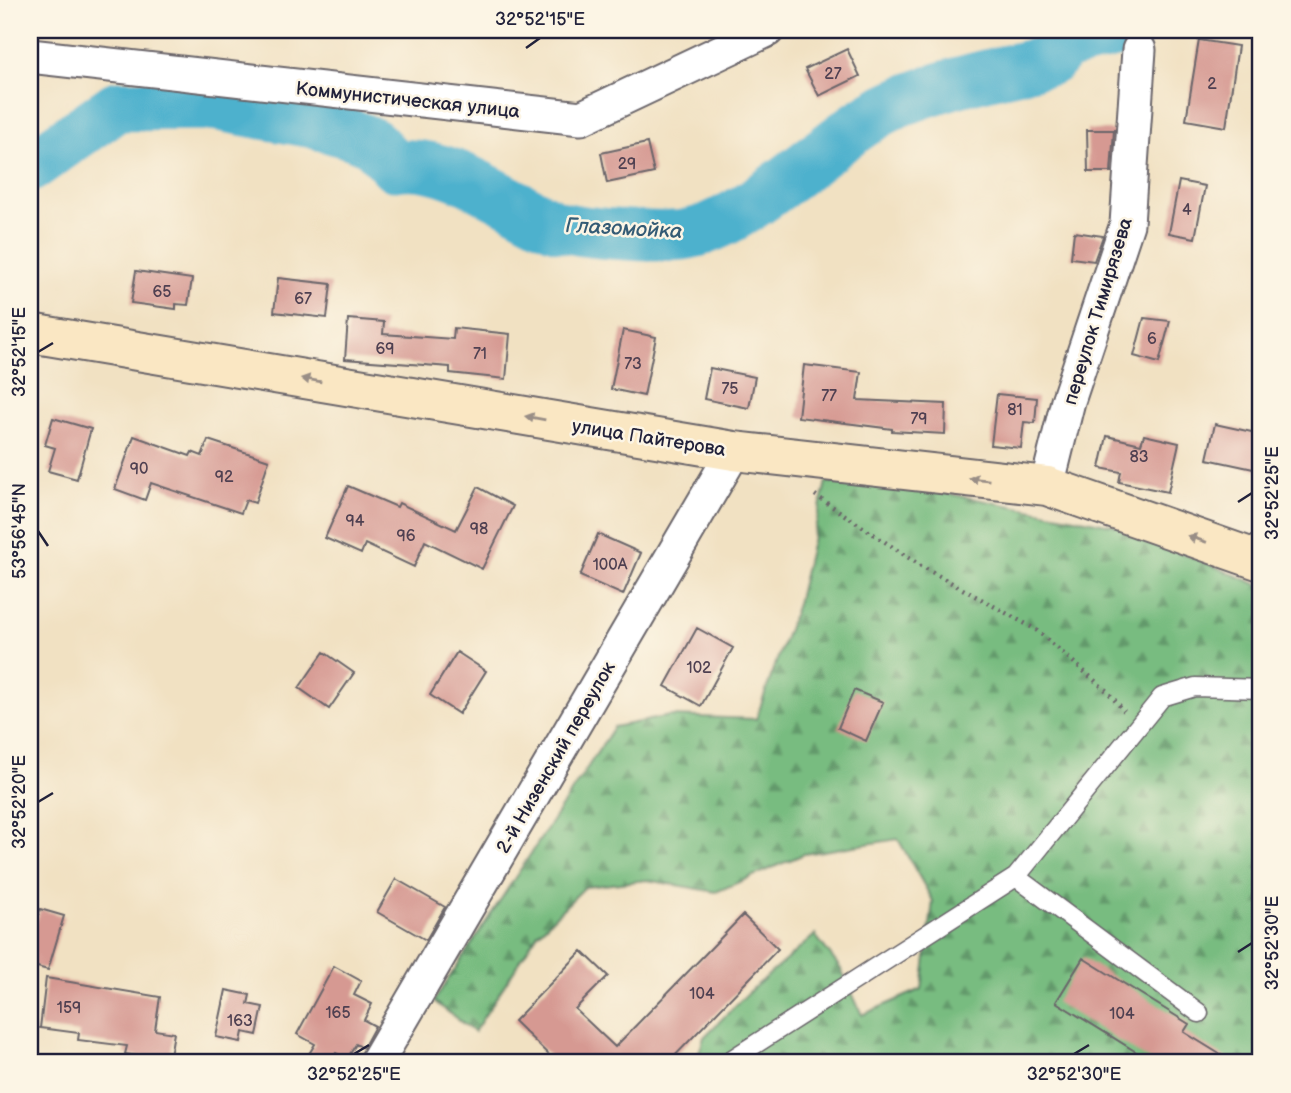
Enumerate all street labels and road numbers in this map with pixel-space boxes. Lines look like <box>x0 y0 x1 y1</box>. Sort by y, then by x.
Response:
street label: Коммунистическая улица <box>295 77 521 124</box>
street label: переулок Тимирязева <box>1059 215 1138 408</box>
street label: улица Пайтерова <box>570 415 727 462</box>
street label: 2-й Низенский переулок <box>492 658 621 858</box>

